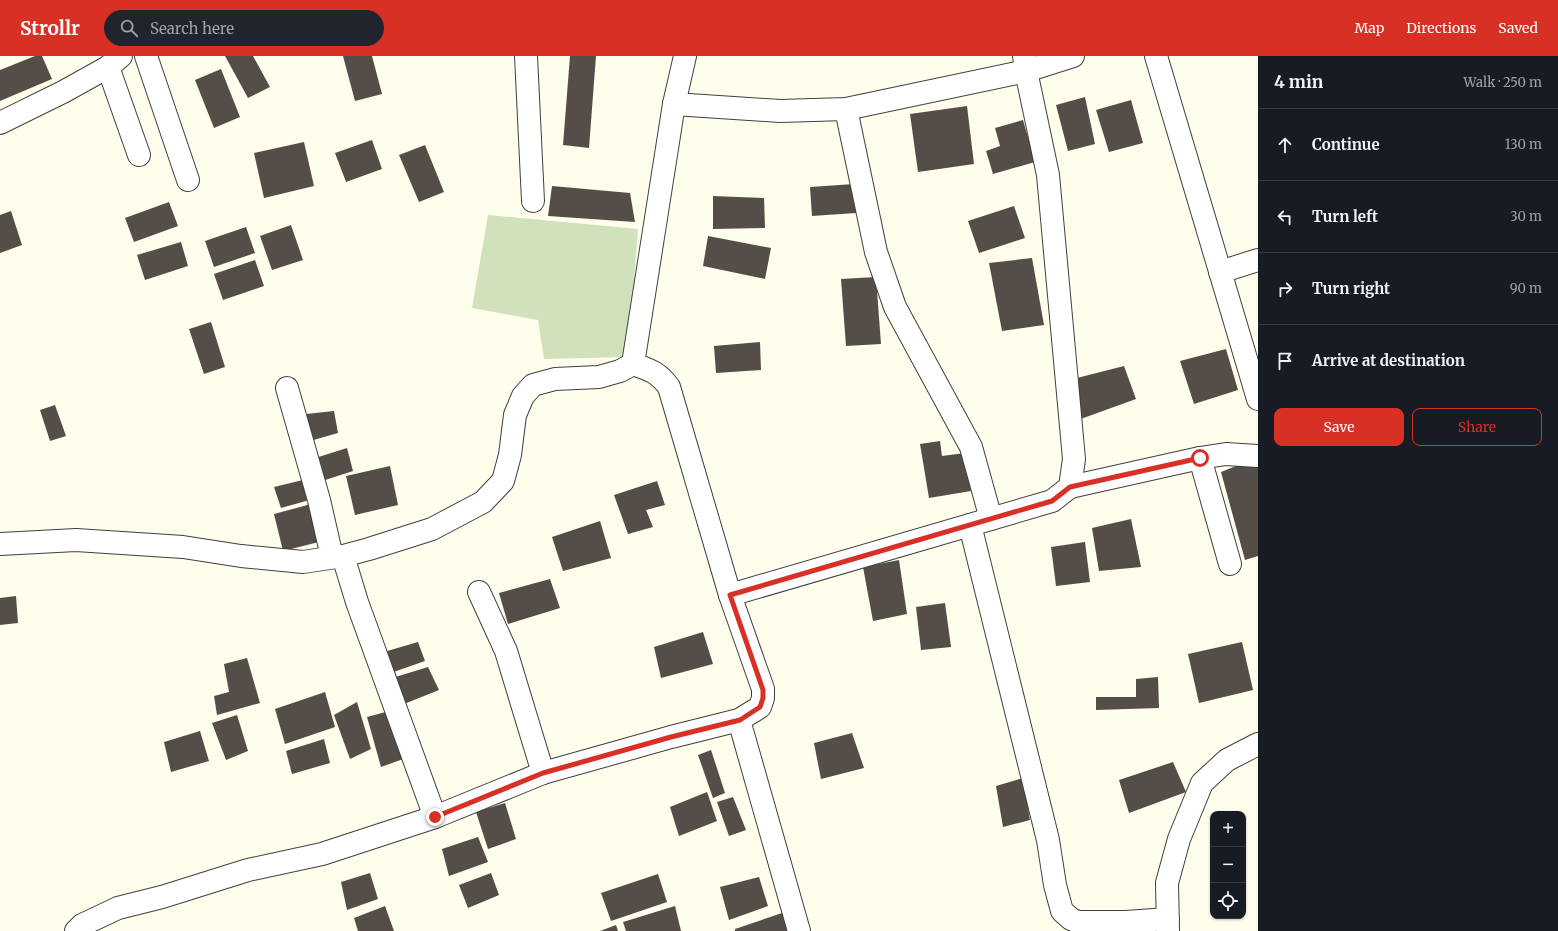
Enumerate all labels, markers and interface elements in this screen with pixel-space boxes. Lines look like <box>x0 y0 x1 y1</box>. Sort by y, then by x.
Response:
search box <box>104 10 384 46</box>
text: Strollr <box>20 16 80 40</box>
icon: search <box>118 17 140 39</box>
text: Search here <box>150 19 234 38</box>
text: Map <box>1354 19 1384 37</box>
text: Directions <box>1406 19 1476 37</box>
text: Saved <box>1498 19 1538 37</box>
text: 4 min <box>1274 71 1323 93</box>
text: Walk · 250 m <box>1464 74 1542 91</box>
icon: ahead <box>1274 134 1296 156</box>
text: Continue <box>1312 135 1380 154</box>
text: 130 m <box>1505 136 1542 153</box>
icon: left <box>1274 206 1296 228</box>
text: Turn left <box>1312 207 1378 226</box>
text: 30 m <box>1510 208 1542 225</box>
icon: right <box>1274 278 1296 300</box>
text: Turn right <box>1312 279 1390 298</box>
text: 90 m <box>1510 280 1542 297</box>
icon: arrive <box>1274 350 1296 372</box>
text: Arrive at destination <box>1312 351 1465 370</box>
button: Save <box>1274 408 1404 446</box>
button: Share <box>1412 408 1542 446</box>
route start <box>1191 449 1209 467</box>
route end <box>426 808 444 826</box>
map controls <box>1210 811 1246 919</box>
button: + <box>1210 811 1246 847</box>
button: − <box>1210 847 1246 883</box>
button: locate <box>1210 883 1246 919</box>

